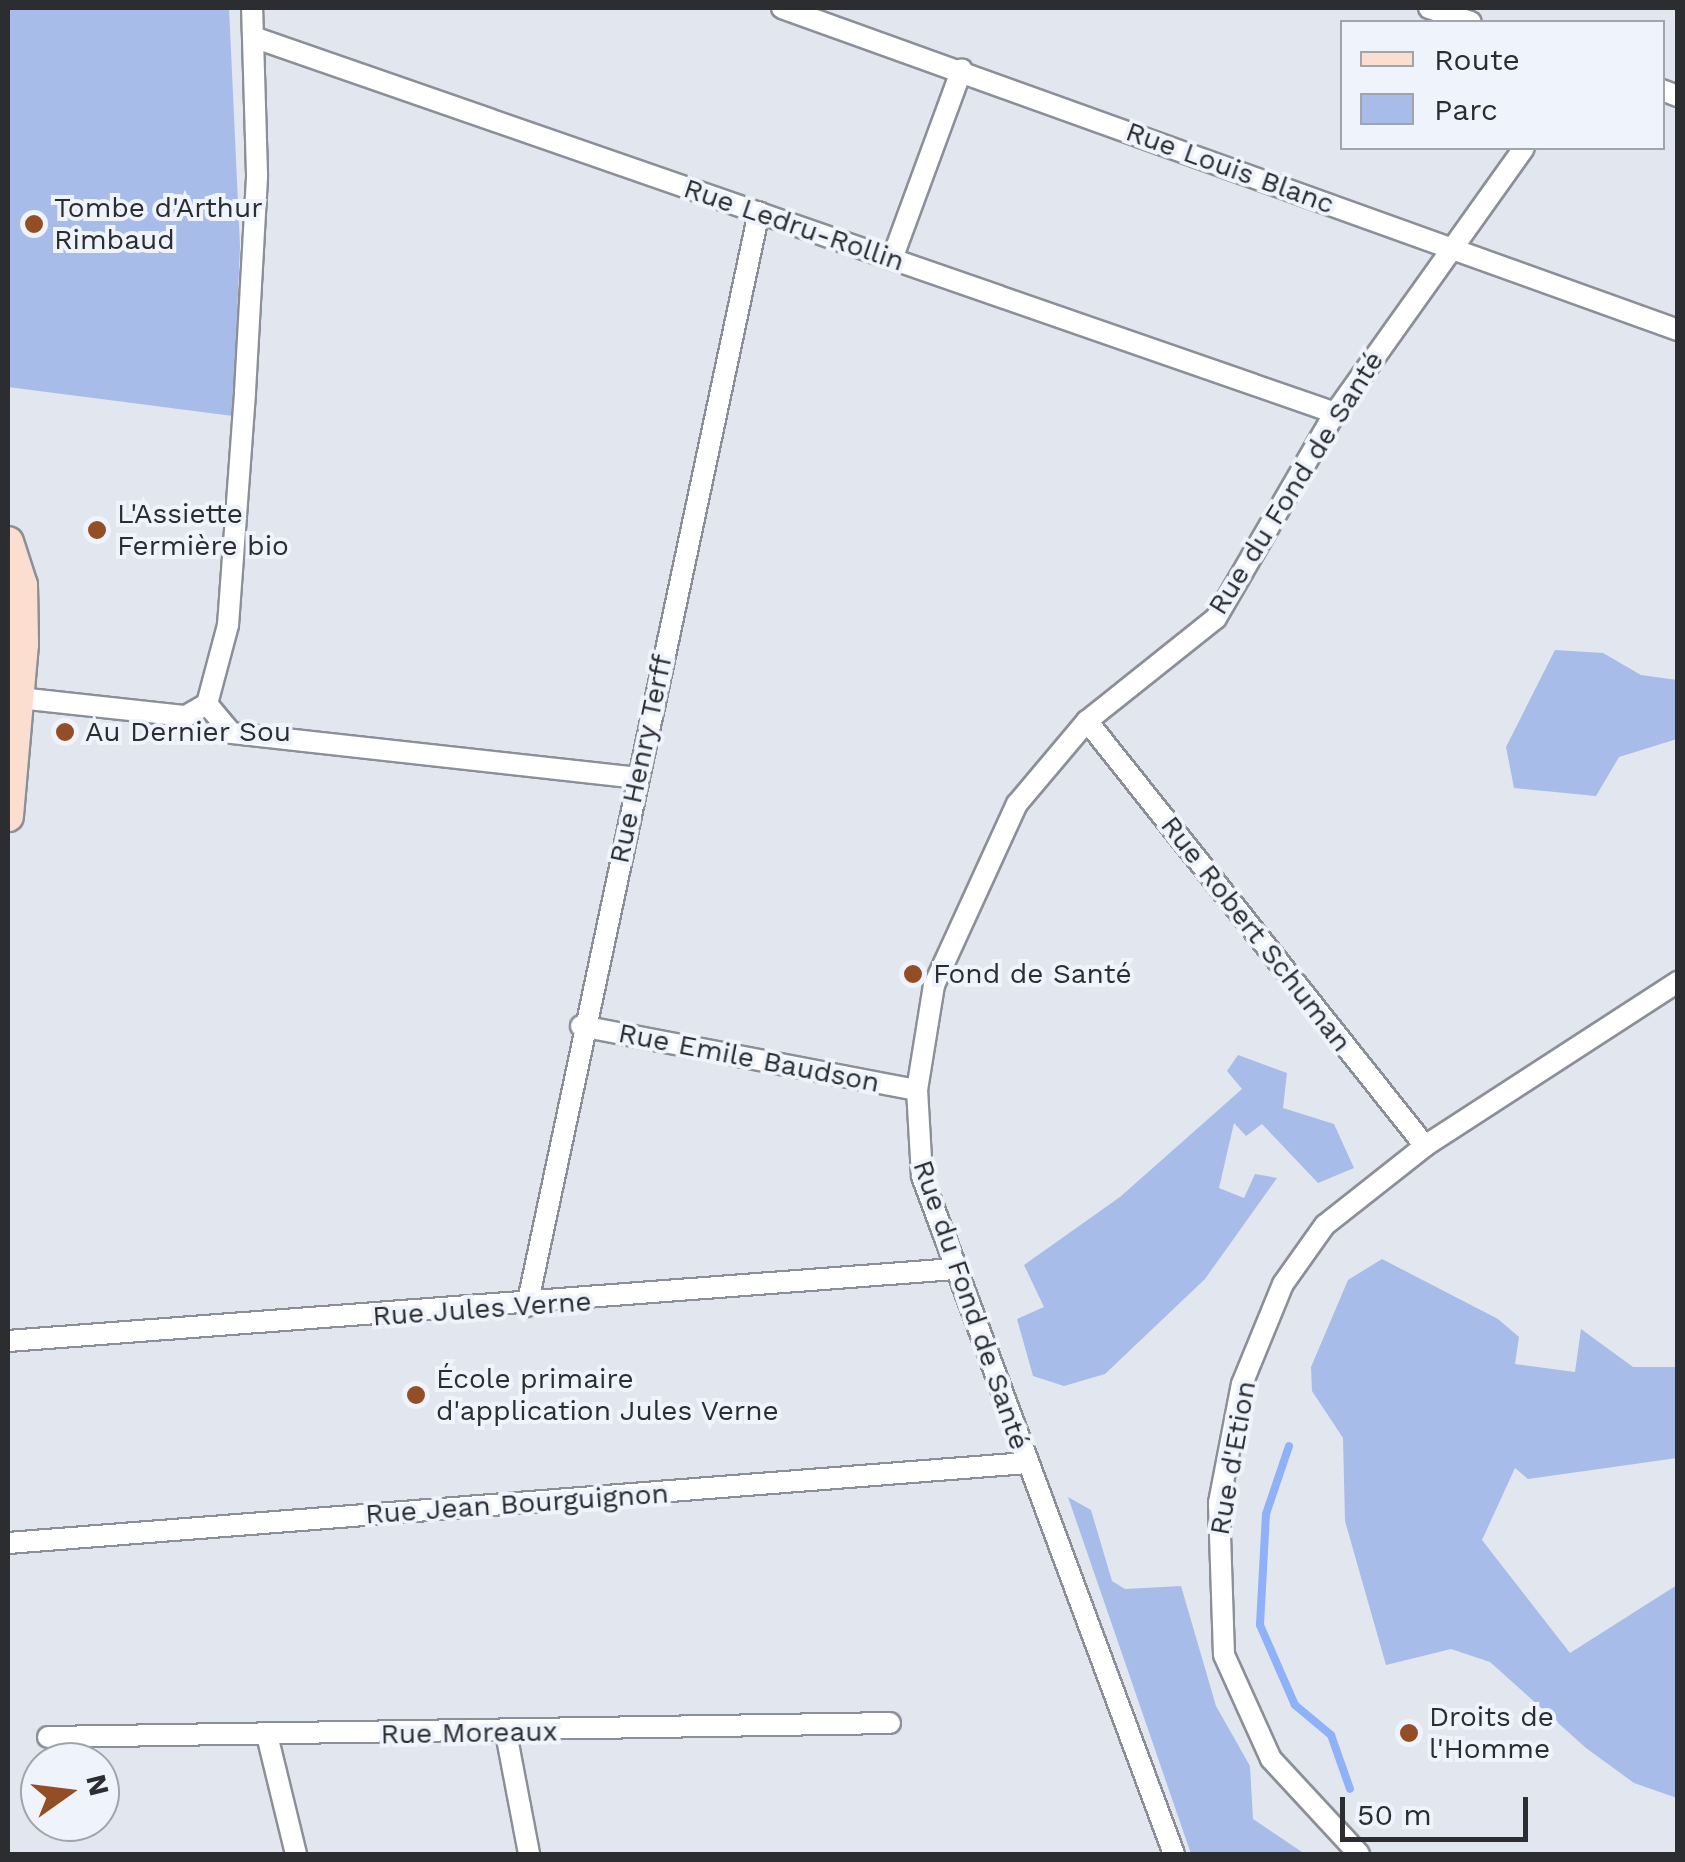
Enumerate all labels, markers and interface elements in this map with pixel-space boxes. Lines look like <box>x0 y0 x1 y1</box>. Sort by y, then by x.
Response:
legend <box>1340 20 1665 150</box>
text: Route <box>1434 42 1520 77</box>
text: Parc <box>1434 92 1498 127</box>
street label: Rue Louis Blanc <box>1121 115 1339 221</box>
street label: Rue Ledru-Rollin <box>679 171 909 279</box>
place label: Tombe d'Arthur Rimbaud <box>54 191 263 257</box>
marker: Tombe d'Arthur Rimbaud <box>23 213 45 235</box>
street label: Rue du Fond de Santé <box>1201 345 1391 621</box>
place label: L'Assiette Fermière bio <box>117 497 289 563</box>
marker: L'Assiette Fermière bio <box>86 519 108 541</box>
street label: Rue Henry Terff <box>602 651 680 867</box>
place label: Au Dernier Sou <box>85 715 292 749</box>
marker: Au Dernier Sou <box>54 721 76 743</box>
street label: Rue Robert Schuman <box>1154 809 1358 1059</box>
place label: Fond de Santé <box>933 957 1132 991</box>
marker: Fond de Santé <box>902 963 924 985</box>
street label: Rue Emile Baudson <box>616 1016 882 1100</box>
street label: Rue du Fond de Santé <box>906 1156 1036 1454</box>
street label: Rue Jules Verne <box>371 1285 593 1333</box>
place label: École primaire d'application Jules Verne <box>436 1362 780 1428</box>
street label: Rue d'Etion <box>1203 1378 1263 1538</box>
marker: École primaire d'application Jules Verne <box>405 1384 427 1406</box>
street label: Rue Jean Bourguignon <box>364 1477 670 1531</box>
place label: Droits de l'Homme <box>1429 1700 1554 1766</box>
street label: Rue Moreaux <box>380 1715 558 1751</box>
marker: Droits de l'Homme <box>1398 1722 1420 1744</box>
north arrow <box>20 1742 120 1842</box>
text: N <box>79 1771 116 1799</box>
scale bar <box>1345 1777 1532 1839</box>
text: 50 m <box>1357 1797 1432 1832</box>

